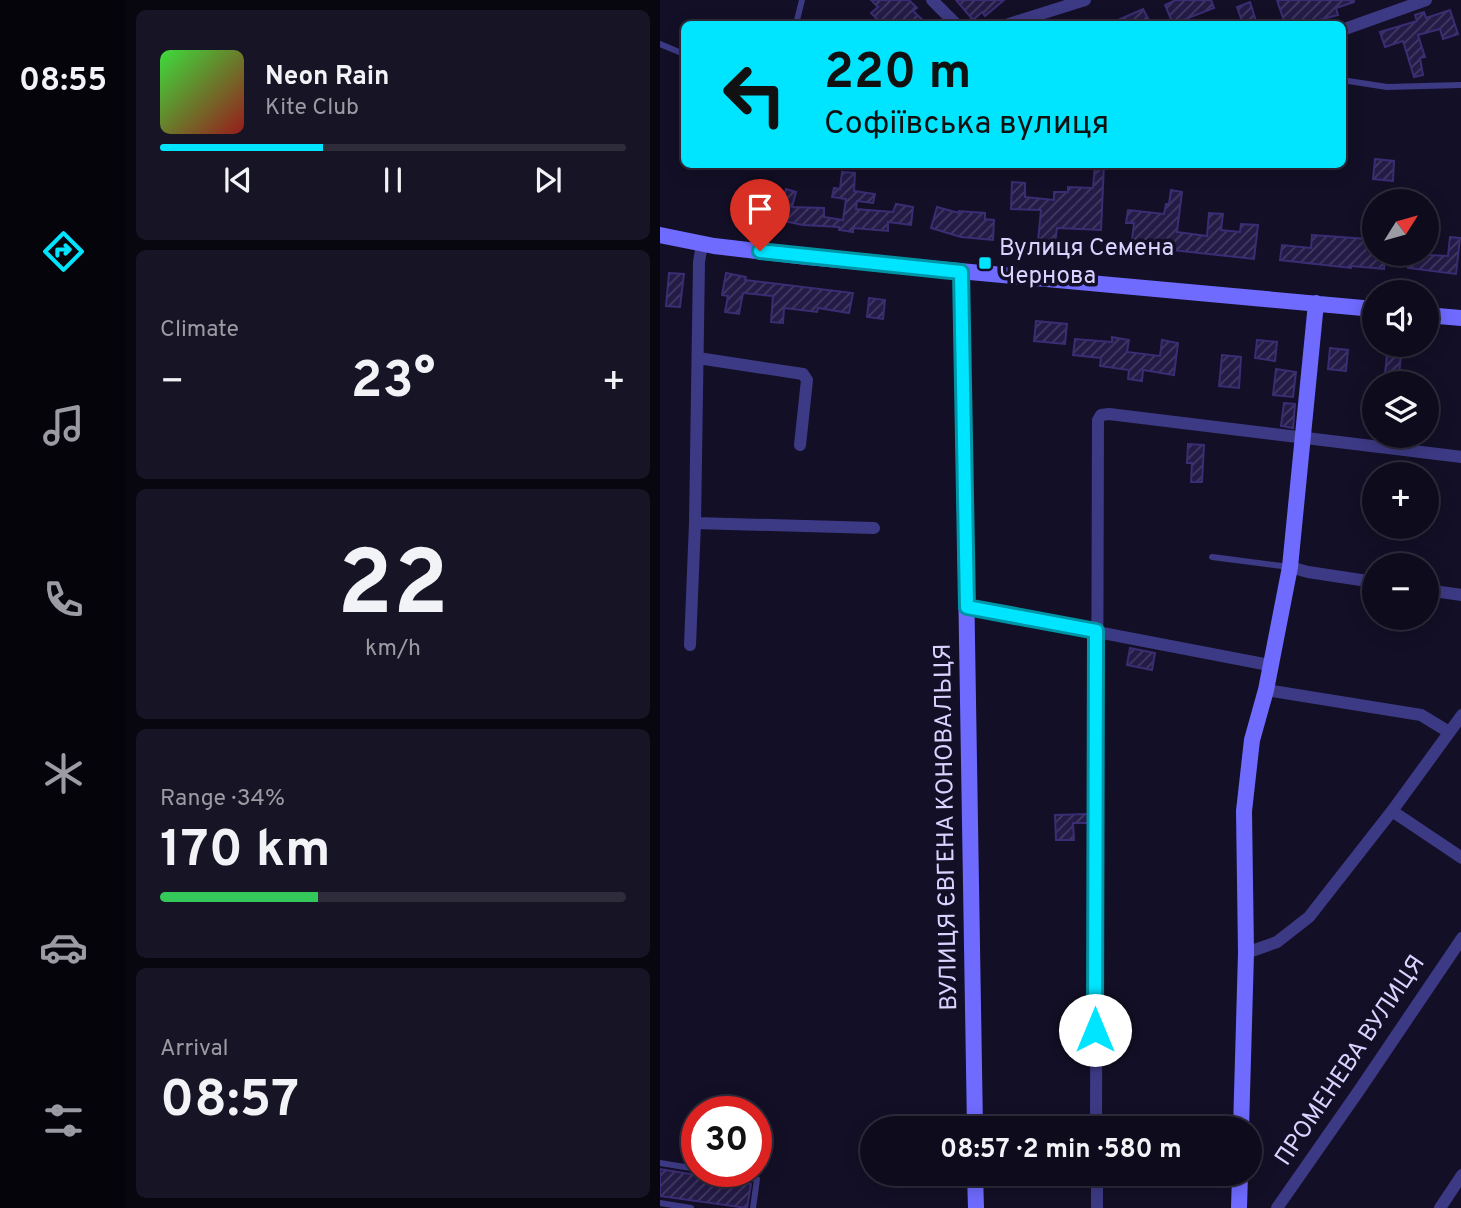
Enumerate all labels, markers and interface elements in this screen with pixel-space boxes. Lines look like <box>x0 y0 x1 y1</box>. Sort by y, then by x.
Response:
text: 220 m <box>824 44 971 106</box>
icon: left <box>709 49 800 140</box>
text: Neon Rain <box>265 61 390 94</box>
text: 08:55 <box>19 62 107 102</box>
text: Kite Club <box>265 94 359 123</box>
text: Софіївська вулиця <box>824 105 1109 145</box>
icon: previous <box>219 161 257 199</box>
icon: pause <box>374 161 412 199</box>
icon: next <box>529 161 567 199</box>
pin <box>730 179 790 251</box>
north arrow <box>1362 189 1439 266</box>
map controls <box>1362 189 1439 630</box>
icon: arrive <box>741 190 779 228</box>
icon: directions <box>39 227 88 276</box>
place label: Вулиця Семена Чернова <box>999 234 1174 292</box>
marker: Вулиця Семена Чернова <box>977 255 993 271</box>
button: sound <box>1362 280 1439 357</box>
text: Climate <box>160 316 239 345</box>
text: 23° <box>351 350 435 416</box>
text: − <box>160 359 185 408</box>
text: + <box>601 359 626 408</box>
button: layers <box>1362 371 1439 448</box>
icon: music <box>39 401 88 450</box>
button: + <box>1362 462 1439 539</box>
text: 22 <box>337 532 449 647</box>
button: − <box>1362 553 1439 630</box>
icon: phone <box>39 575 88 624</box>
text: km/h <box>365 635 421 664</box>
street label: ВУЛИЦЯ ЄВГЕНА КОНОВАЛЬЦЯ <box>929 643 965 1011</box>
icon: climate <box>39 749 88 798</box>
text: Range · 34% <box>160 785 285 814</box>
text: 170 km <box>160 819 331 885</box>
icon: car <box>39 923 88 972</box>
street label: ПРОМЕНЕВА ВУЛИЦЯ <box>1269 950 1433 1172</box>
position arrow <box>1058 993 1132 1067</box>
text: Arrival <box>160 1035 229 1064</box>
text: 08:57 <box>160 1069 299 1135</box>
icon: filters <box>39 1096 88 1145</box>
speed limit sign: 30 <box>681 1096 772 1187</box>
text: 08:57 · 2 min · 580 m <box>940 1134 1182 1167</box>

